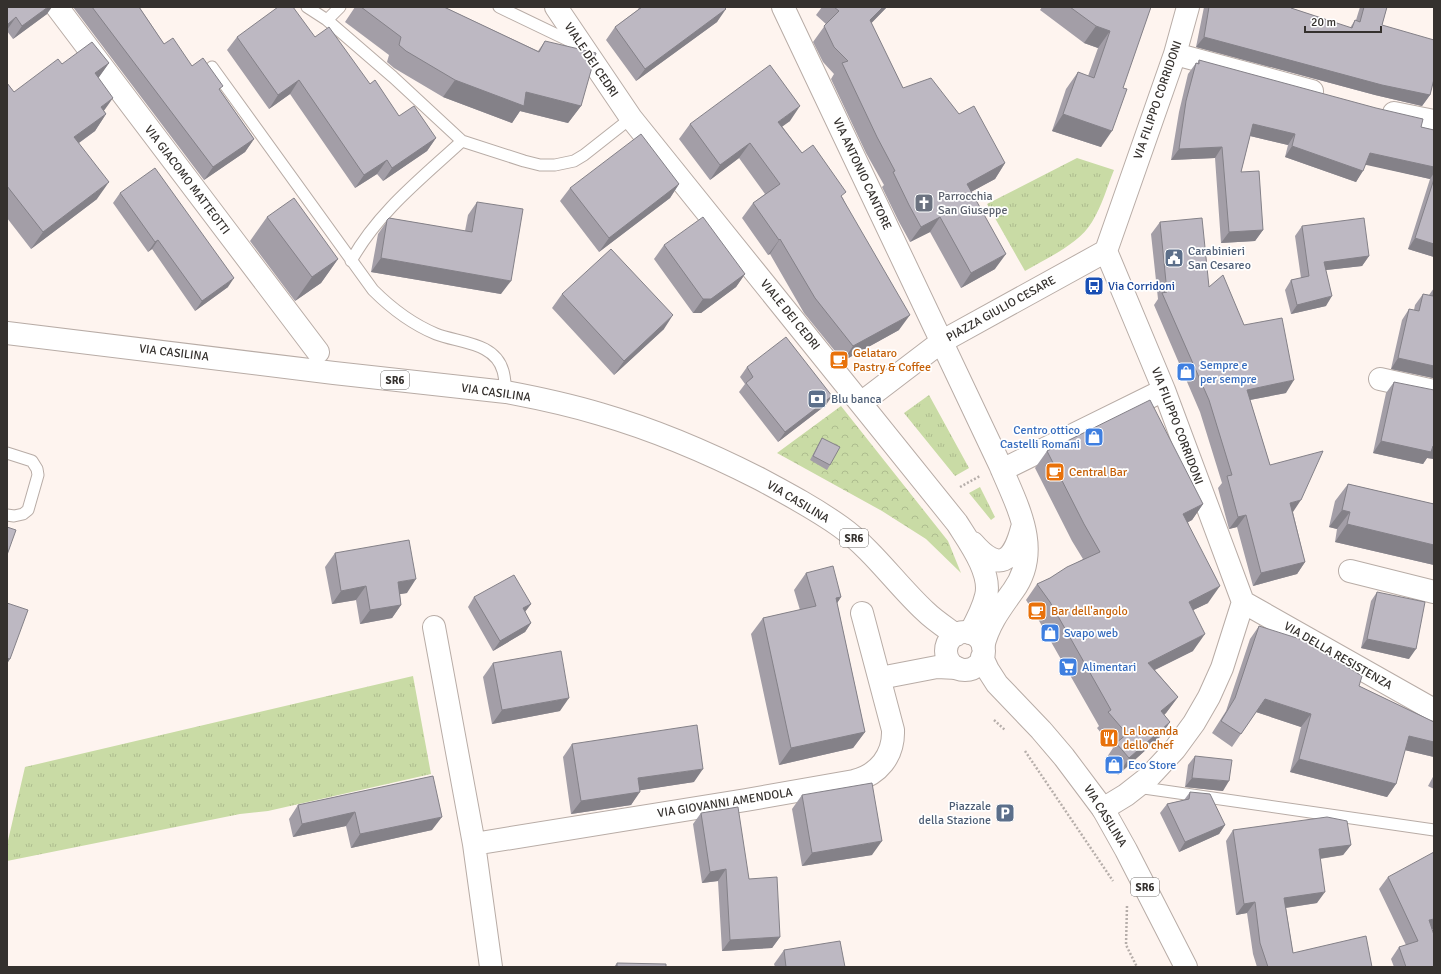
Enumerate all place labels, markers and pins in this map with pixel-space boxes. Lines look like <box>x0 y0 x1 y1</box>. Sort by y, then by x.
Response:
place label: Parrocchia San Giuseppe <box>938 189 1007 218</box>
church icon: Parrocchia San Giuseppe <box>913 192 935 214</box>
place label: Carabinieri San Cesareo <box>1188 244 1251 273</box>
public building icon: Carabinieri San Cesareo <box>1163 247 1185 269</box>
bus stop icon: Via Corridoni <box>1083 275 1105 297</box>
place label: Via Corridoni <box>1108 279 1175 294</box>
place label: Gelataro Pastry & Coffee <box>853 346 931 375</box>
cafe icon: Gelataro Pastry & Coffee <box>828 349 850 371</box>
place label: Sempre e per sempre <box>1200 358 1257 387</box>
shop icon: Sempre e per sempre <box>1175 361 1197 383</box>
bank icon: Blu banca <box>806 388 828 410</box>
place label: Blu banca <box>831 392 882 407</box>
place label: Centro ottico Castelli Romani <box>1000 423 1080 452</box>
shop icon: Centro ottico Castelli Romani <box>1083 426 1105 448</box>
cafe icon: Central Bar <box>1044 461 1066 483</box>
place label: Central Bar <box>1069 465 1128 480</box>
cafe icon: Bar dell'angolo <box>1026 600 1048 622</box>
place label: Bar dell'angolo <box>1051 604 1128 619</box>
shop icon: Svapo web <box>1039 622 1061 644</box>
place label: Svapo web <box>1064 626 1118 641</box>
supermarket icon: Alimentari <box>1057 656 1079 678</box>
place label: Alimentari <box>1082 660 1136 675</box>
place label: La locanda dello chef <box>1123 724 1178 753</box>
restaurant icon: La locanda dello chef <box>1098 727 1120 749</box>
shop icon: Eco Store <box>1103 754 1125 776</box>
place label: Eco Store <box>1128 758 1176 773</box>
place label: Piazzale della Stazione <box>919 799 991 828</box>
parking icon: Piazzale della Stazione <box>994 802 1016 824</box>

